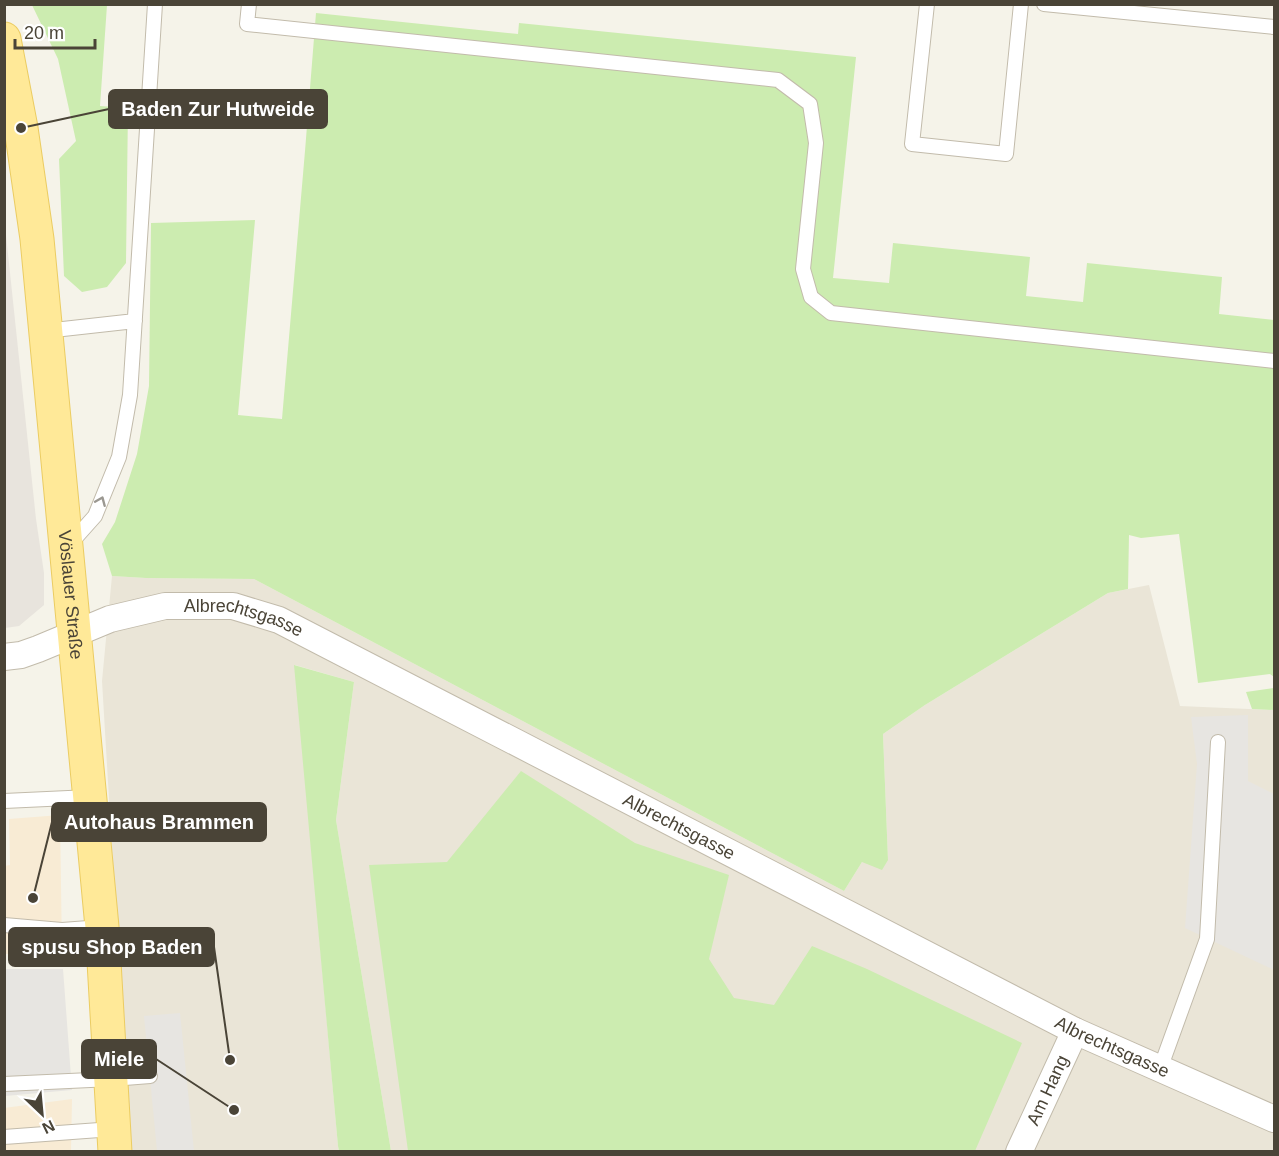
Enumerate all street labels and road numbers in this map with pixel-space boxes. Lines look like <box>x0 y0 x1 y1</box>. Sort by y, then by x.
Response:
street label: Vöslauer Straße <box>55 529 87 660</box>
street label: Albrechtsgasse <box>184 596 307 641</box>
street label: Albrechtsgasse <box>620 789 738 864</box>
street label: Albrechtsgasse <box>1052 1012 1172 1081</box>
street label: Am Hang <box>1023 1052 1072 1129</box>

